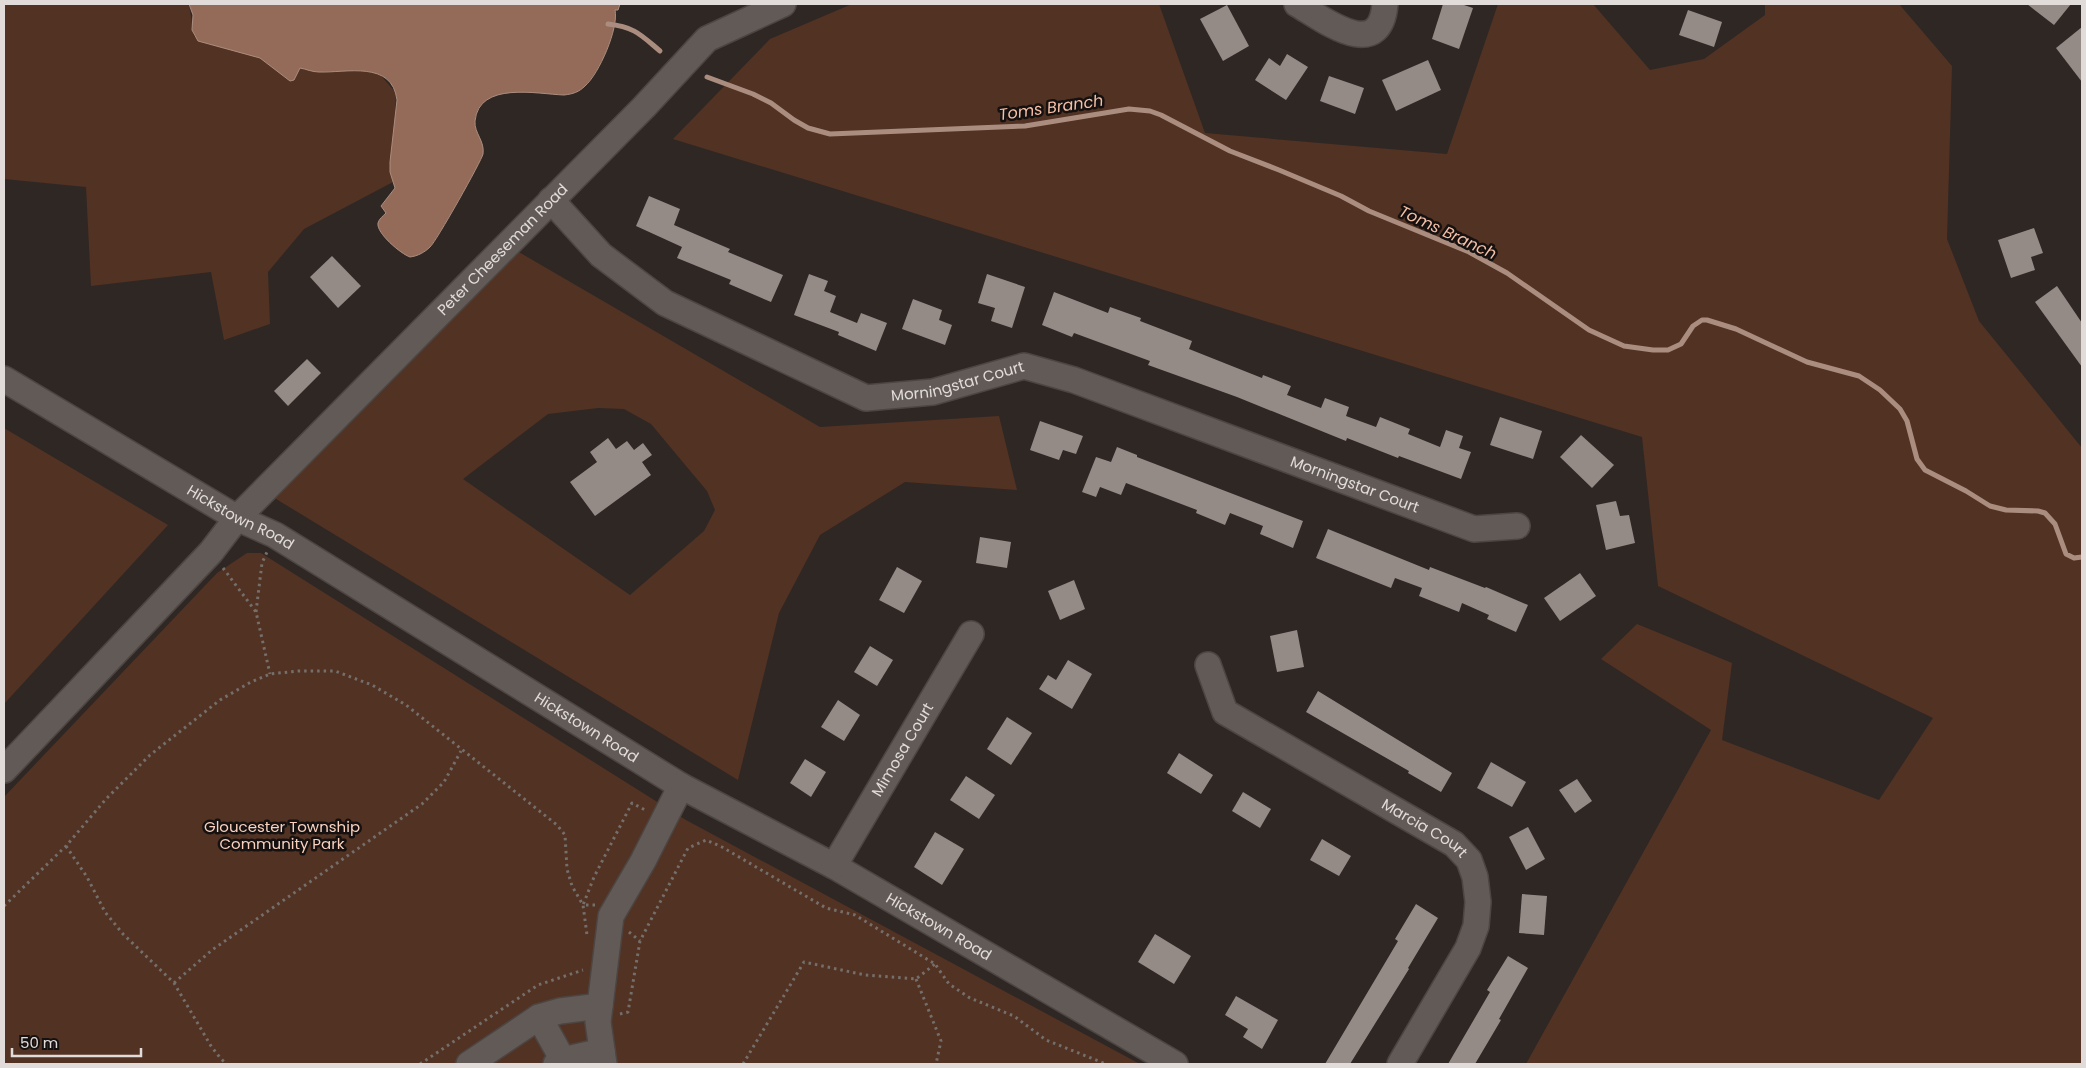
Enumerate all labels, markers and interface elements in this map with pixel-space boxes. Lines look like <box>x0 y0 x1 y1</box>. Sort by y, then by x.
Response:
water label: Toms Branch <box>997 89 1105 126</box>
street label: Peter Cheeseman Road <box>432 179 572 320</box>
water label: Toms Branch <box>1395 200 1500 265</box>
street label: Morningstar Court <box>890 356 1026 406</box>
street label: Morningstar Court <box>1287 450 1422 518</box>
street label: Hickstown Road <box>183 479 298 554</box>
street label: Hickstown Road <box>531 687 643 767</box>
street label: Mimosa Court <box>866 699 938 800</box>
street label: Marcia Court <box>1378 793 1473 862</box>
park label: Gloucester Township Community Park <box>204 816 360 854</box>
street label: Hickstown Road <box>882 887 996 965</box>
scale bar <box>12 1026 141 1058</box>
text: 50 m <box>20 1032 58 1053</box>

